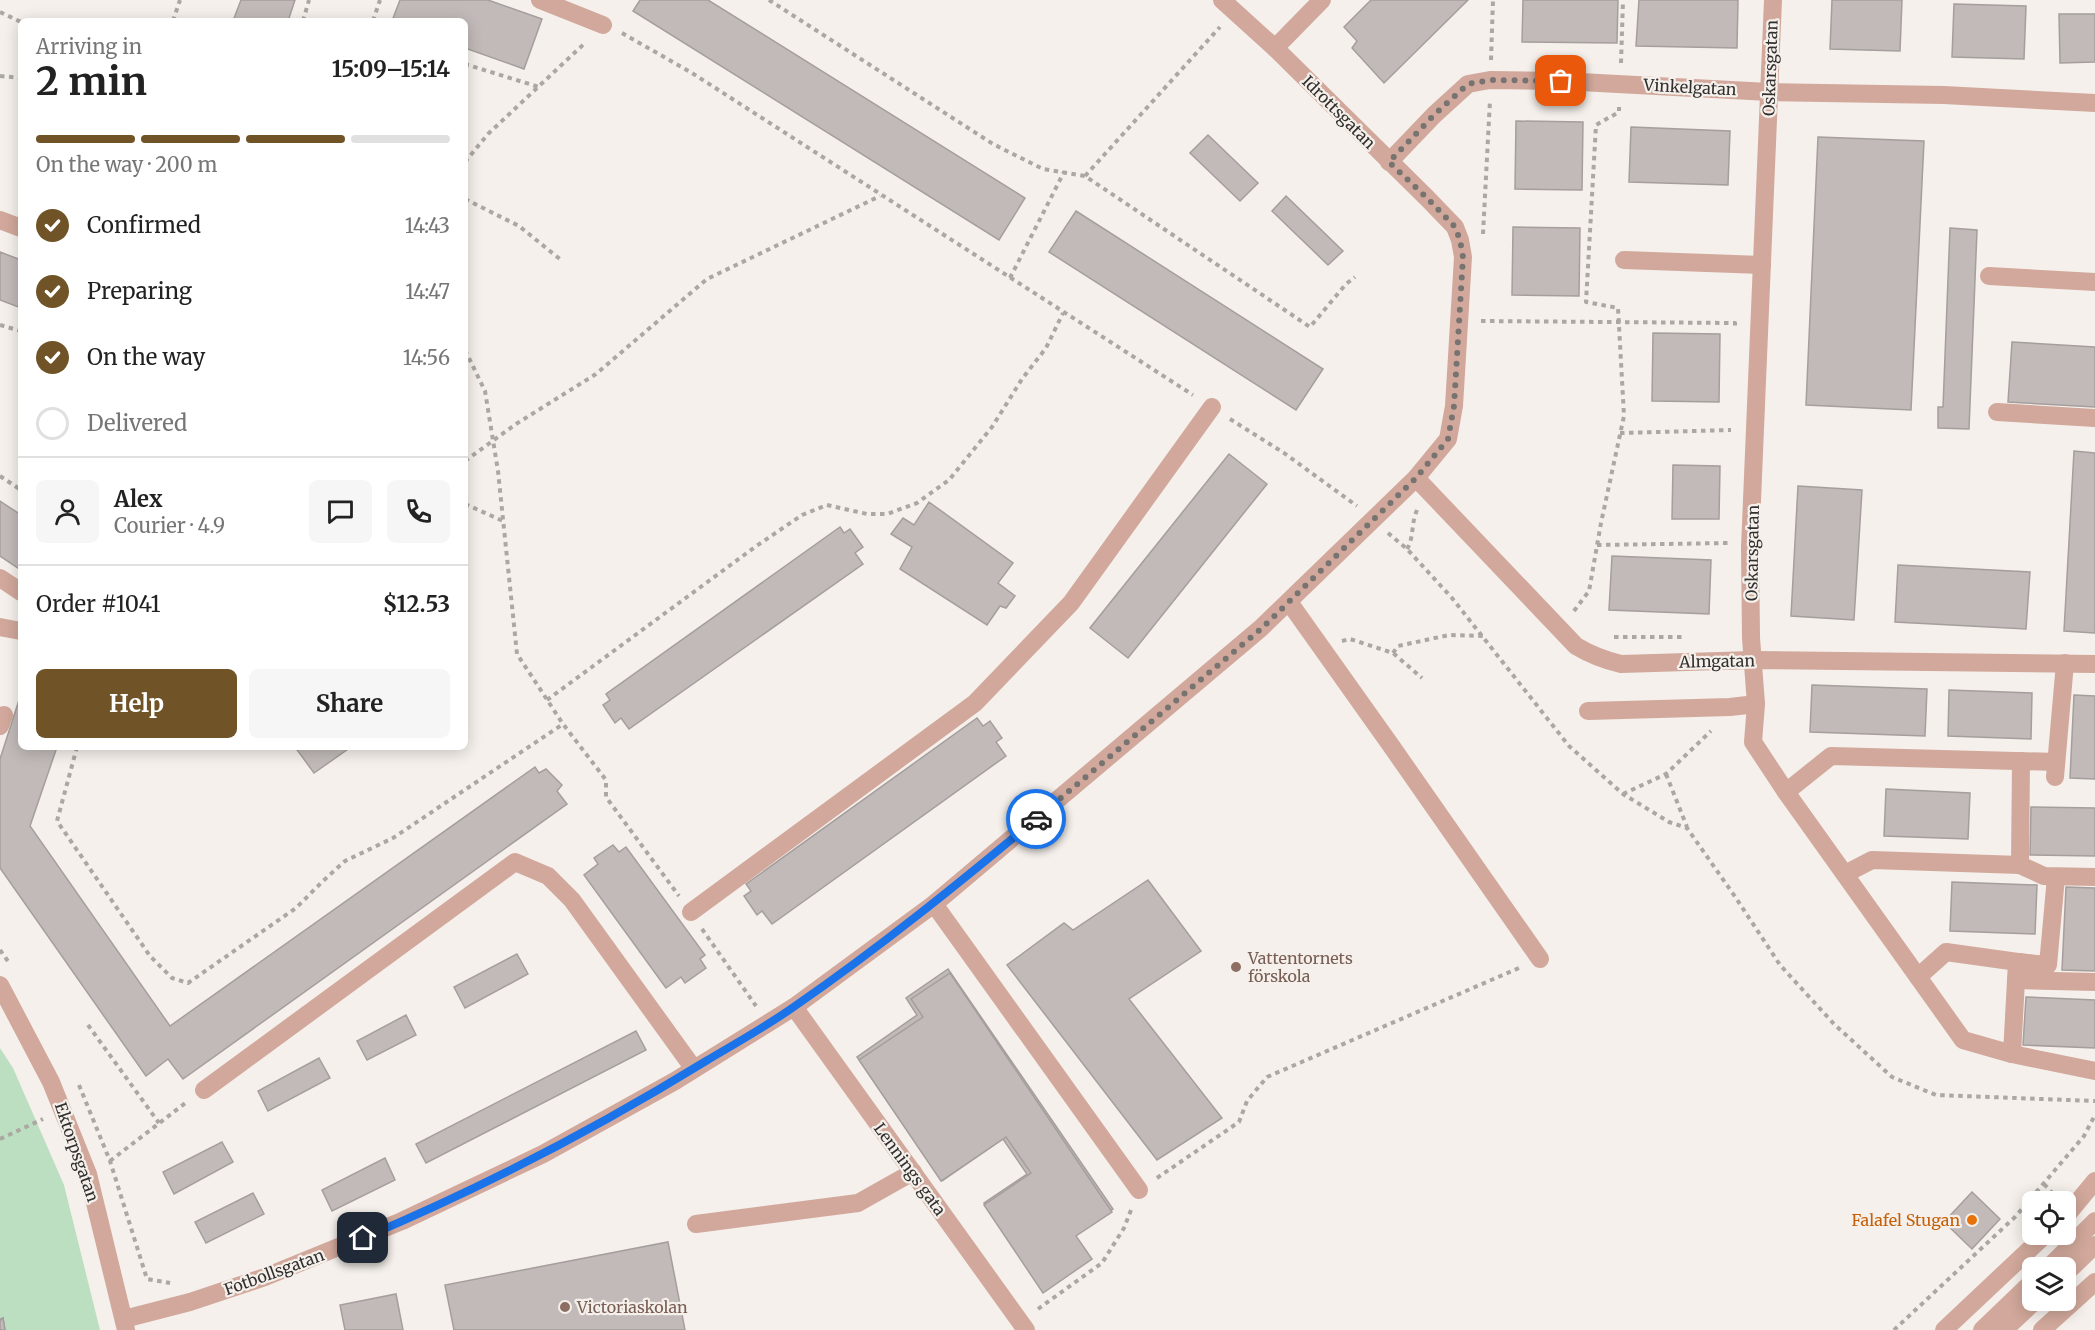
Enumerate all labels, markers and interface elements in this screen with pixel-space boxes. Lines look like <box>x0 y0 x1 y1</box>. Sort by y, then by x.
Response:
street label: Oskarsgatan <box>1758 19 1782 116</box>
text: Arriving in <box>36 34 142 59</box>
text: 15:09–15:14 <box>332 55 450 83</box>
pin <box>1535 55 1586 106</box>
text: 2 min <box>36 57 147 106</box>
icon: bag <box>1544 64 1577 97</box>
street label: Idrottsgatan <box>1298 71 1380 153</box>
street label: Vinkelgatan <box>1642 75 1737 99</box>
text: On the way · 200 m <box>36 152 217 177</box>
icon: check <box>36 209 69 242</box>
text: Confirmed <box>87 211 201 239</box>
text: 14:43 <box>405 213 450 238</box>
icon: check <box>36 275 69 308</box>
text: Preparing <box>87 277 192 305</box>
text: 14:47 <box>405 279 450 304</box>
icon: check <box>36 341 69 374</box>
text: On the way <box>87 343 205 371</box>
text: 14:56 <box>403 345 450 370</box>
text: Delivered <box>87 409 187 437</box>
button: person <box>36 480 99 543</box>
button: chat <box>309 480 372 543</box>
button: phone <box>387 480 450 543</box>
text: Alex <box>114 485 163 513</box>
street label: Oskarsgatan <box>1741 504 1763 601</box>
text: Courier · 4.9 <box>114 513 225 538</box>
text: Order #1041 <box>36 590 161 618</box>
text: $12.53 <box>383 590 450 618</box>
street label: Almgatan <box>1678 650 1755 672</box>
button: Help <box>36 669 237 738</box>
button: Share <box>249 669 450 738</box>
courier <box>1006 789 1066 849</box>
icon: car <box>1020 803 1053 836</box>
place label: Vattentornets förskola <box>1247 948 1353 986</box>
marker: Vattentornets förskola <box>1229 960 1243 974</box>
street label: Ektorpsgatan <box>51 1100 104 1205</box>
street label: Lennings gata <box>870 1119 951 1220</box>
map controls <box>2022 1191 2076 1311</box>
button: locate <box>2022 1191 2076 1245</box>
place label: Falafel Stugan <box>1851 1210 1960 1230</box>
pin <box>337 1212 388 1263</box>
marker: Falafel Stugan <box>1965 1213 1979 1227</box>
icon: home <box>346 1221 379 1254</box>
street label: Fotbollsgatan <box>221 1245 327 1299</box>
button: layers <box>2022 1257 2076 1311</box>
place label: Victoriaskolan <box>576 1297 688 1317</box>
marker: Victoriaskolan <box>558 1300 572 1314</box>

